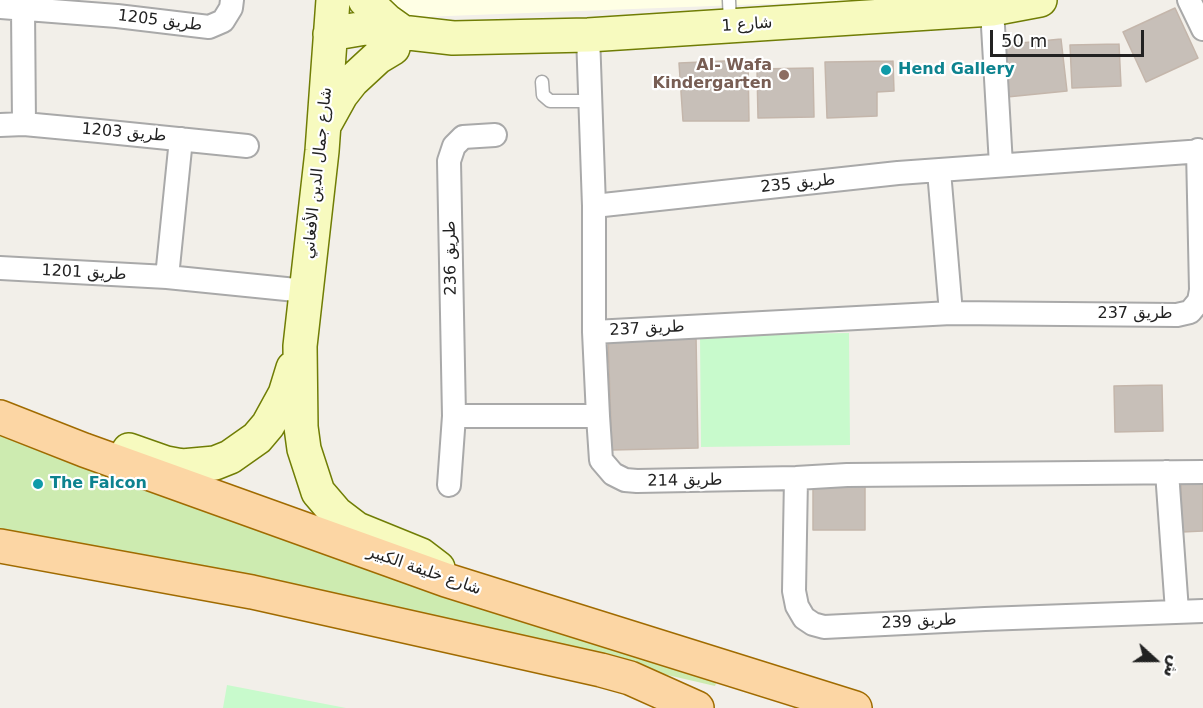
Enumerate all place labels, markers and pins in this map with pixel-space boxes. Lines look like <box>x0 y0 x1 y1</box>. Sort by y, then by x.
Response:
place label: Al- Wafa Kindergarten <box>652 56 772 94</box>
place label: Hend Gallery <box>898 60 1015 80</box>
marker: Hend Gallery <box>879 63 893 77</box>
marker: Al- Wafa Kindergarten <box>777 68 791 82</box>
place label: The Falcon <box>50 474 147 494</box>
marker: The Falcon <box>31 477 45 491</box>

